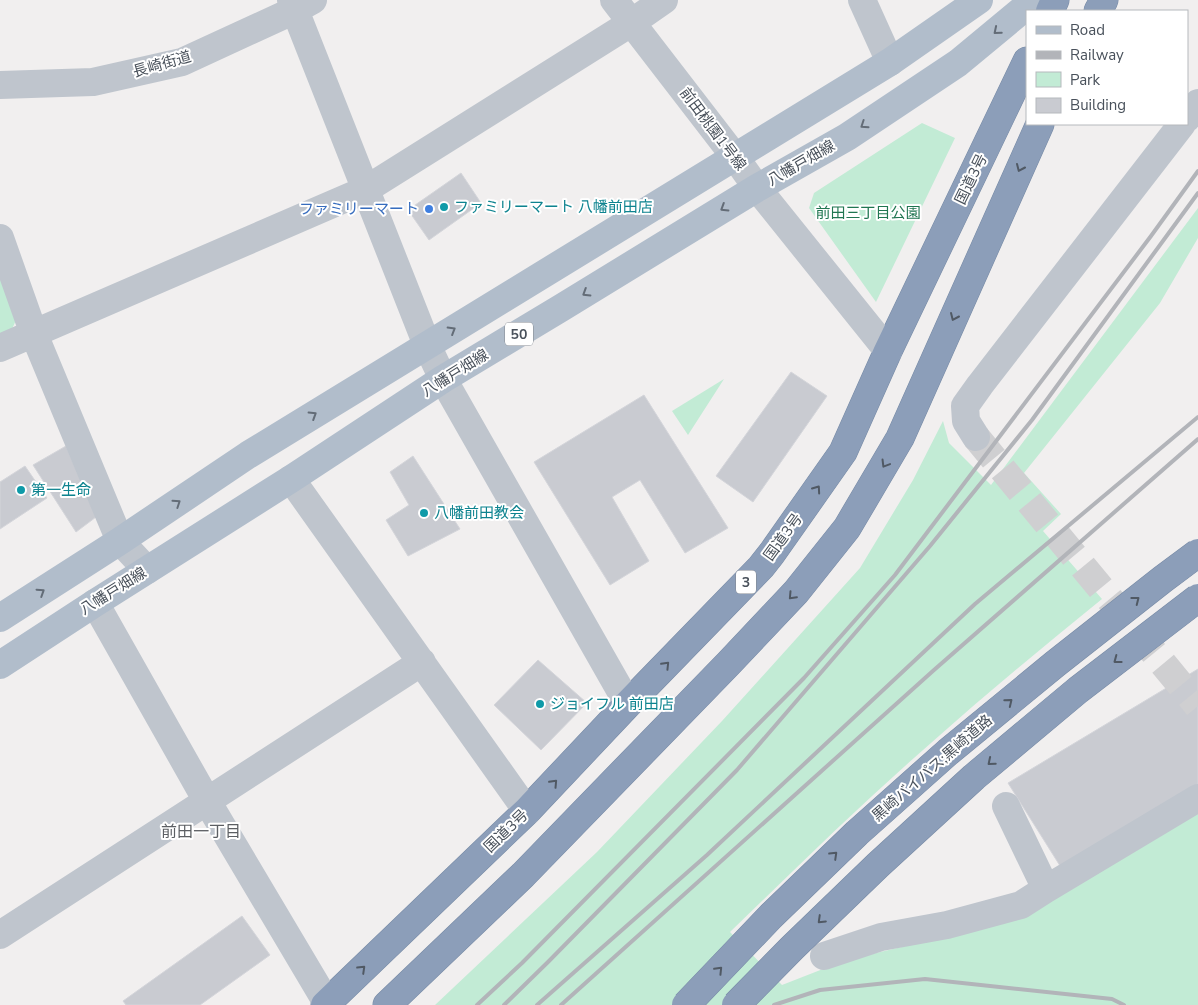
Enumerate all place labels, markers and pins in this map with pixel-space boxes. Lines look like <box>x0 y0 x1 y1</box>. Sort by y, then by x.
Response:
place label: ファミリーマート 八幡前田店 <box>454 197 653 217</box>
place label: ファミリーマート <box>299 199 419 219</box>
marker: ファミリーマート 八幡前田店 <box>438 201 450 213</box>
marker: ファミリーマート <box>423 203 435 215</box>
place label: 第一生命 <box>31 480 91 500</box>
marker: 第一生命 <box>15 484 27 496</box>
place label: 八幡前田教会 <box>434 503 524 523</box>
marker: 八幡前田教会 <box>418 507 430 519</box>
place label: ジョイフル 前田店 <box>550 694 674 714</box>
marker: ジョイフル 前田店 <box>534 698 546 710</box>

